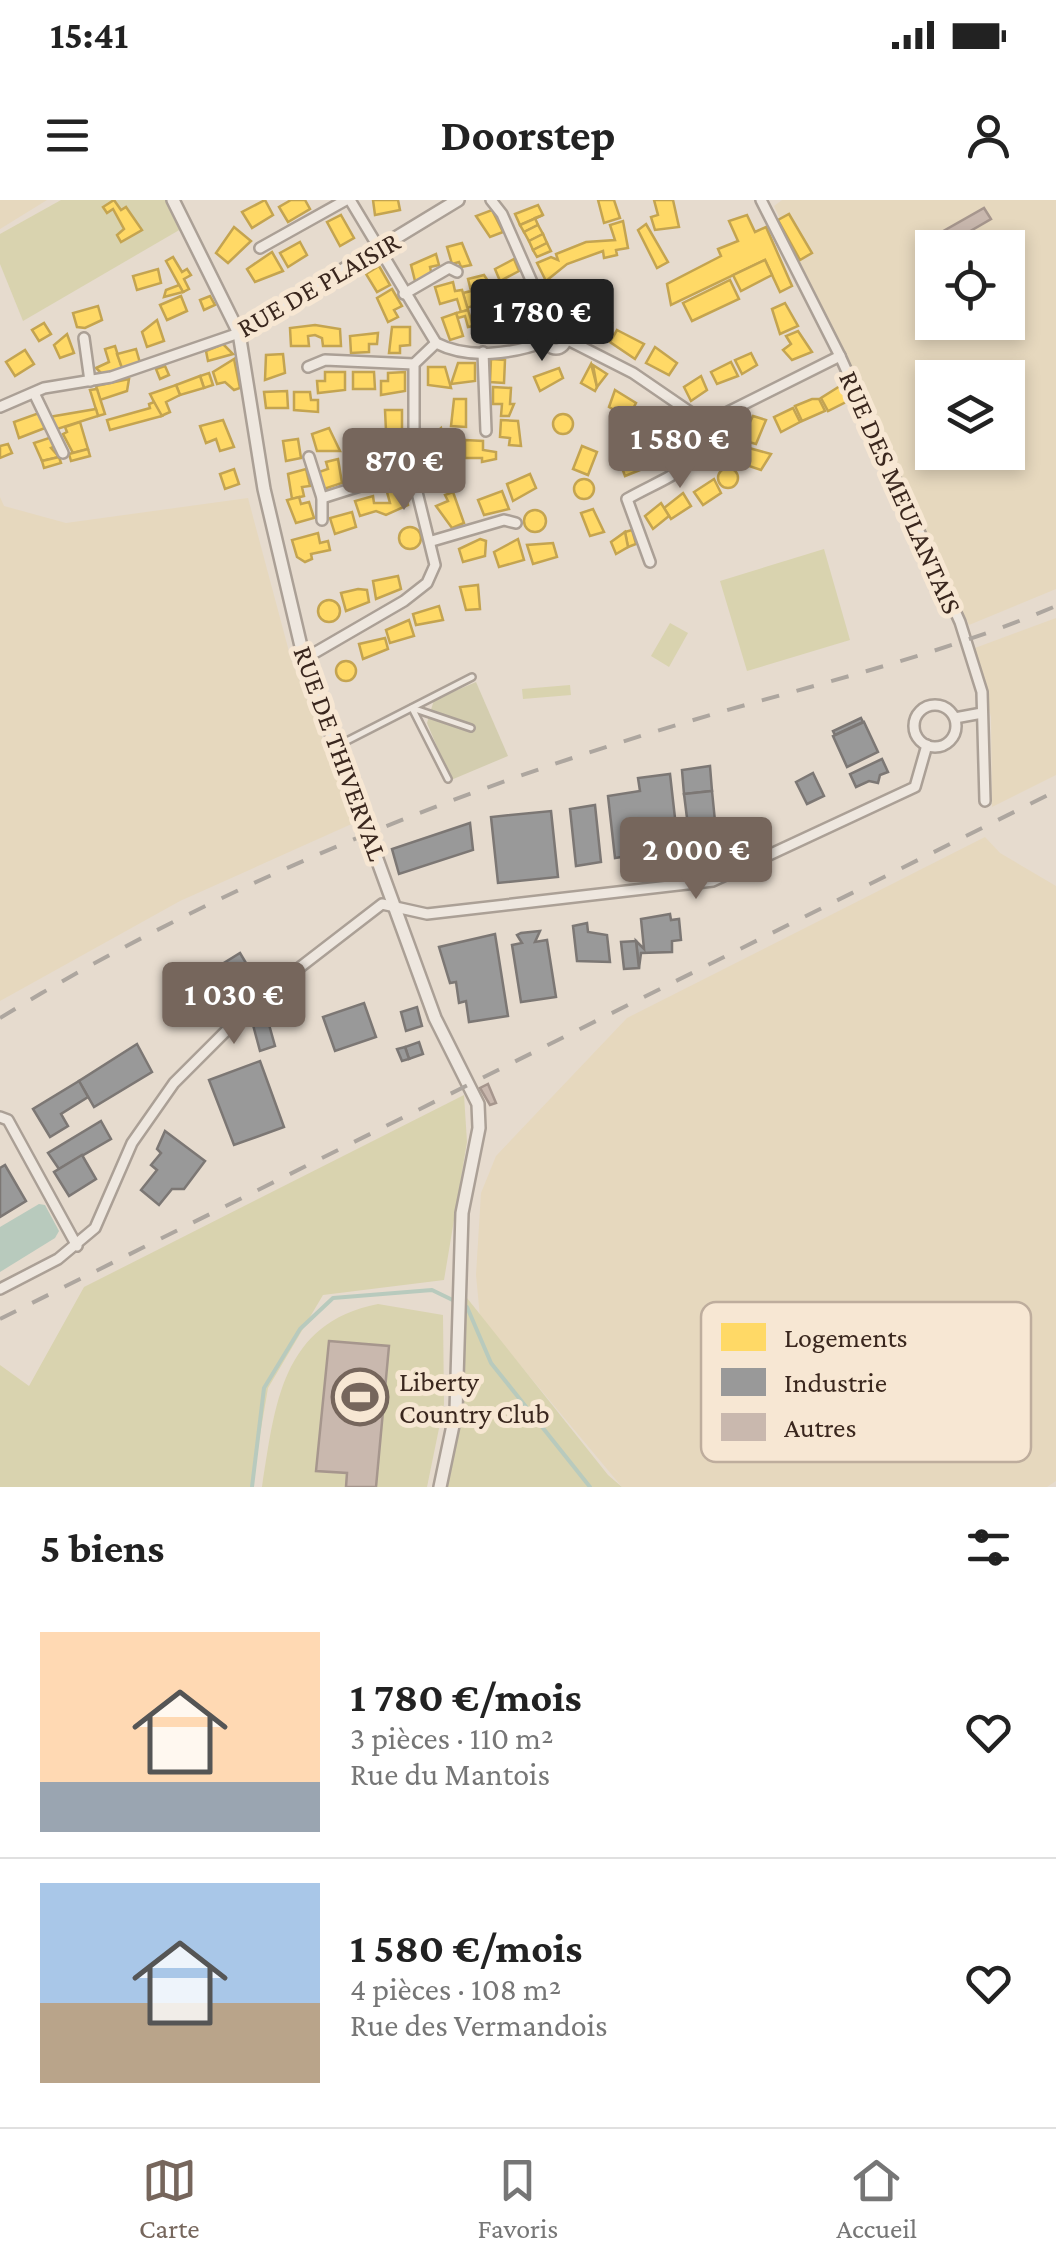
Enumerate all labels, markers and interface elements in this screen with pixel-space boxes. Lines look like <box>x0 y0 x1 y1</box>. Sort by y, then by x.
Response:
text: 15:41 <box>50 14 128 56</box>
icon: menu <box>40 108 95 163</box>
icon: person <box>961 108 1016 163</box>
text: Doorstep <box>440 110 616 160</box>
street label: RUE DE PLAISIR <box>232 225 405 343</box>
map controls <box>915 230 1025 470</box>
button: locate <box>915 230 1025 340</box>
pin: 1 780 € <box>450 279 634 364</box>
text: 1 780 € <box>493 293 591 329</box>
button: layers <box>915 360 1025 470</box>
street label: RUE DES MEULANTAIS <box>833 366 968 618</box>
pin: 1 580 € <box>588 406 772 491</box>
text: 1 580 € <box>630 420 730 456</box>
pin: 870 € <box>334 428 474 513</box>
text: 870 € <box>365 442 444 478</box>
street label: RUE DE THIVERVAL <box>287 642 394 865</box>
pin: 2 000 € <box>604 817 788 902</box>
text: 2 000 € <box>642 831 750 867</box>
pin: 1 030 € <box>142 962 326 1047</box>
text: 1 030 € <box>184 976 284 1012</box>
legend <box>701 1302 1031 1462</box>
text: Logements <box>784 1322 907 1353</box>
place label: Liberty Country Club <box>399 1366 550 1429</box>
sports icon: Liberty Country Club <box>330 1367 390 1427</box>
text: Industrie <box>784 1367 887 1398</box>
text: Autres <box>784 1412 856 1443</box>
icon: filters <box>961 1520 1016 1575</box>
text: 5 biens <box>40 1524 164 1571</box>
icon: home <box>120 1672 240 1792</box>
text: 1 780 €/mois <box>350 1673 582 1720</box>
icon: heart <box>961 1705 1016 1760</box>
text: 3 pièces · 110 m² <box>350 1720 553 1756</box>
text: Rue du Mantois <box>350 1756 550 1792</box>
icon: home <box>120 1923 240 2043</box>
text: 1 580 €/mois <box>350 1924 582 1971</box>
icon: heart <box>961 1956 1016 2011</box>
text: 4 pièces · 108 m² <box>350 1971 561 2007</box>
text: Rue des Vermandois <box>350 2007 608 2043</box>
tab: Carte <box>139 2153 200 2244</box>
tab: Favoris <box>478 2153 558 2244</box>
tab: Accueil <box>836 2153 917 2244</box>

